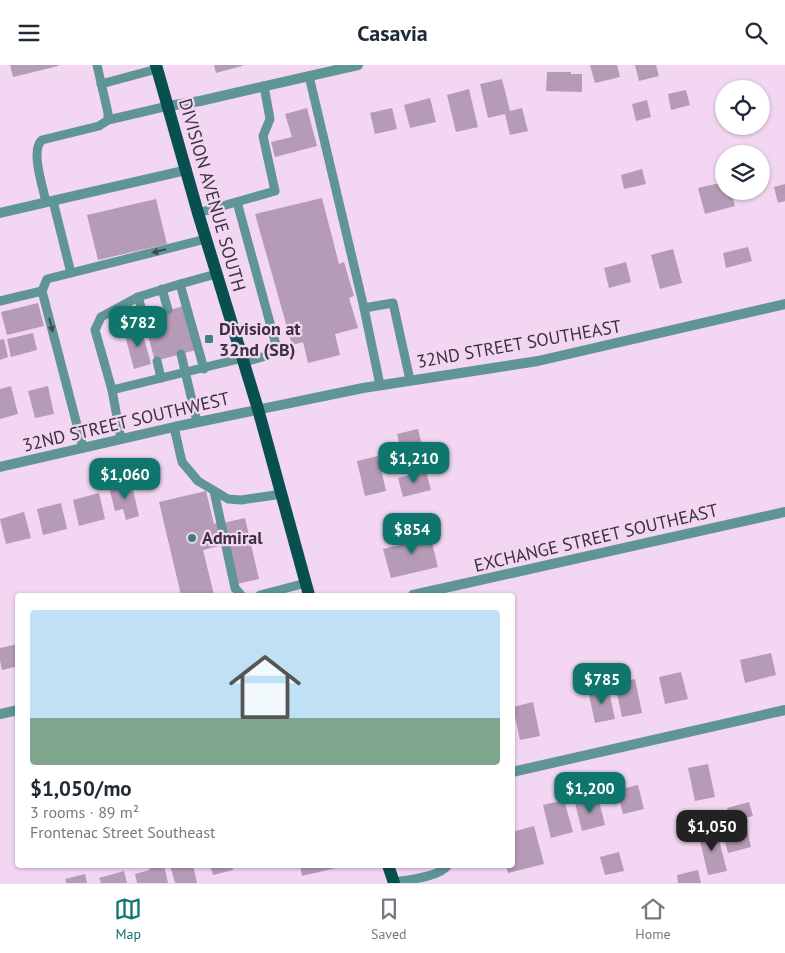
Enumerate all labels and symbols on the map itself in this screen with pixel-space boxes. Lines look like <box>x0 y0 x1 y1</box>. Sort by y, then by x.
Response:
street label: DIVISION AVENUE SOUTH <box>174 96 251 294</box>
one-way arrow <box>151 247 166 255</box>
pin: $782 <box>108 305 168 348</box>
street label: 32ND STREET SOUTHEAST <box>415 314 623 373</box>
one-way arrow <box>47 317 55 332</box>
place label: Division at 32nd (SB) <box>219 317 301 361</box>
marker: Division at 32nd (SB) <box>203 333 215 345</box>
street label: 32ND STREET SOUTHWEST <box>20 386 232 457</box>
pin: $1,210 <box>373 441 455 484</box>
pin: $1,060 <box>84 457 166 500</box>
street label: EXCHANGE STREET SOUTHEAST <box>472 498 720 577</box>
pin: $854 <box>382 513 442 555</box>
place label: Admiral <box>202 526 263 549</box>
marker: Admiral <box>186 532 198 544</box>
pin: $785 <box>572 663 632 705</box>
pin: $1,200 <box>549 771 631 814</box>
pin: $1,050 <box>671 809 753 852</box>

